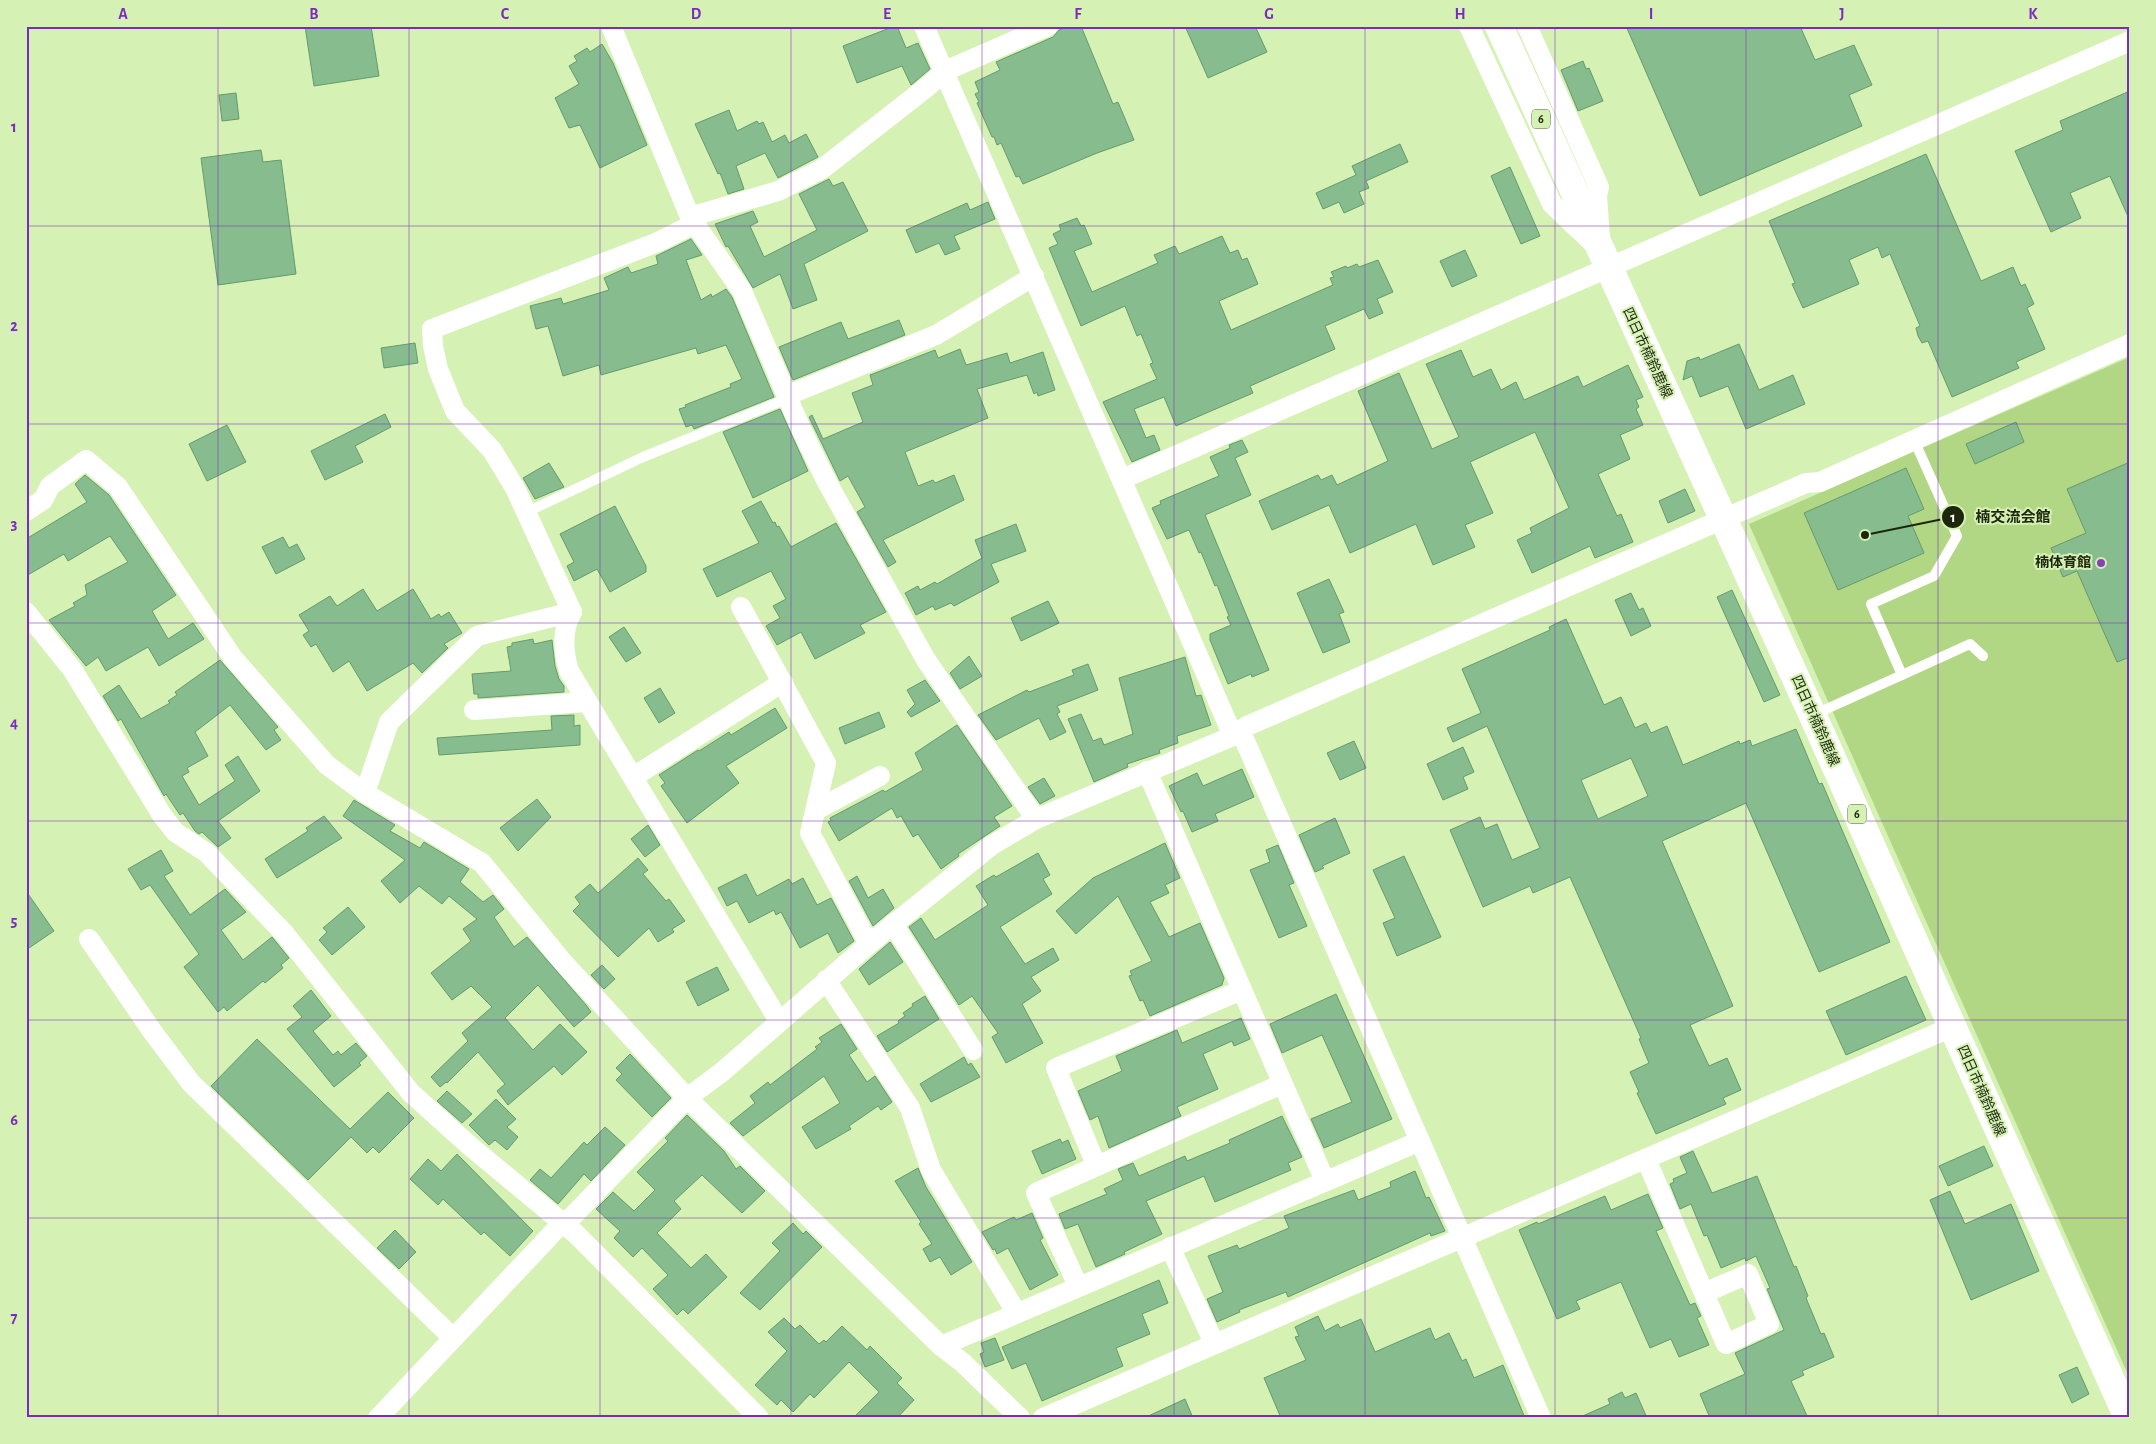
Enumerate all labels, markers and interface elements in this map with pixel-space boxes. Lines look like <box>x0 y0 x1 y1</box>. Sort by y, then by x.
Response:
text: A <box>118 6 128 22</box>
text: B <box>309 6 319 22</box>
text: C <box>501 6 510 22</box>
text: D <box>691 6 702 22</box>
text: E <box>883 6 891 22</box>
text: F <box>1074 6 1082 22</box>
text: G <box>1264 6 1274 22</box>
text: H <box>1454 6 1466 22</box>
text: I <box>1649 6 1653 22</box>
text: J <box>1839 6 1845 22</box>
text: K <box>2028 6 2038 22</box>
road number: 6 <box>1532 110 1550 128</box>
text: 1 <box>11 119 17 135</box>
street label: 四日市楠鈴鹿線 <box>1620 305 1675 400</box>
text: 2 <box>10 318 18 334</box>
callout: 楠交流会館 <box>1941 502 2061 532</box>
text: 楠交流会館 <box>1975 509 2051 525</box>
text: 1 <box>1950 510 1956 525</box>
text: 3 <box>11 516 18 532</box>
place label: 楠体育館 <box>2035 555 2091 570</box>
marker: 楠体育館 <box>2095 557 2107 569</box>
street label: 四日市楠鈴鹿線 <box>1789 673 1842 769</box>
text: 4 <box>10 715 18 731</box>
road number: 6 <box>1848 804 1866 824</box>
text: 5 <box>11 913 18 929</box>
street label: 四日市楠鈴鹿線 <box>1955 1043 2008 1139</box>
text: 6 <box>10 1112 18 1128</box>
text: 7 <box>11 1310 18 1326</box>

